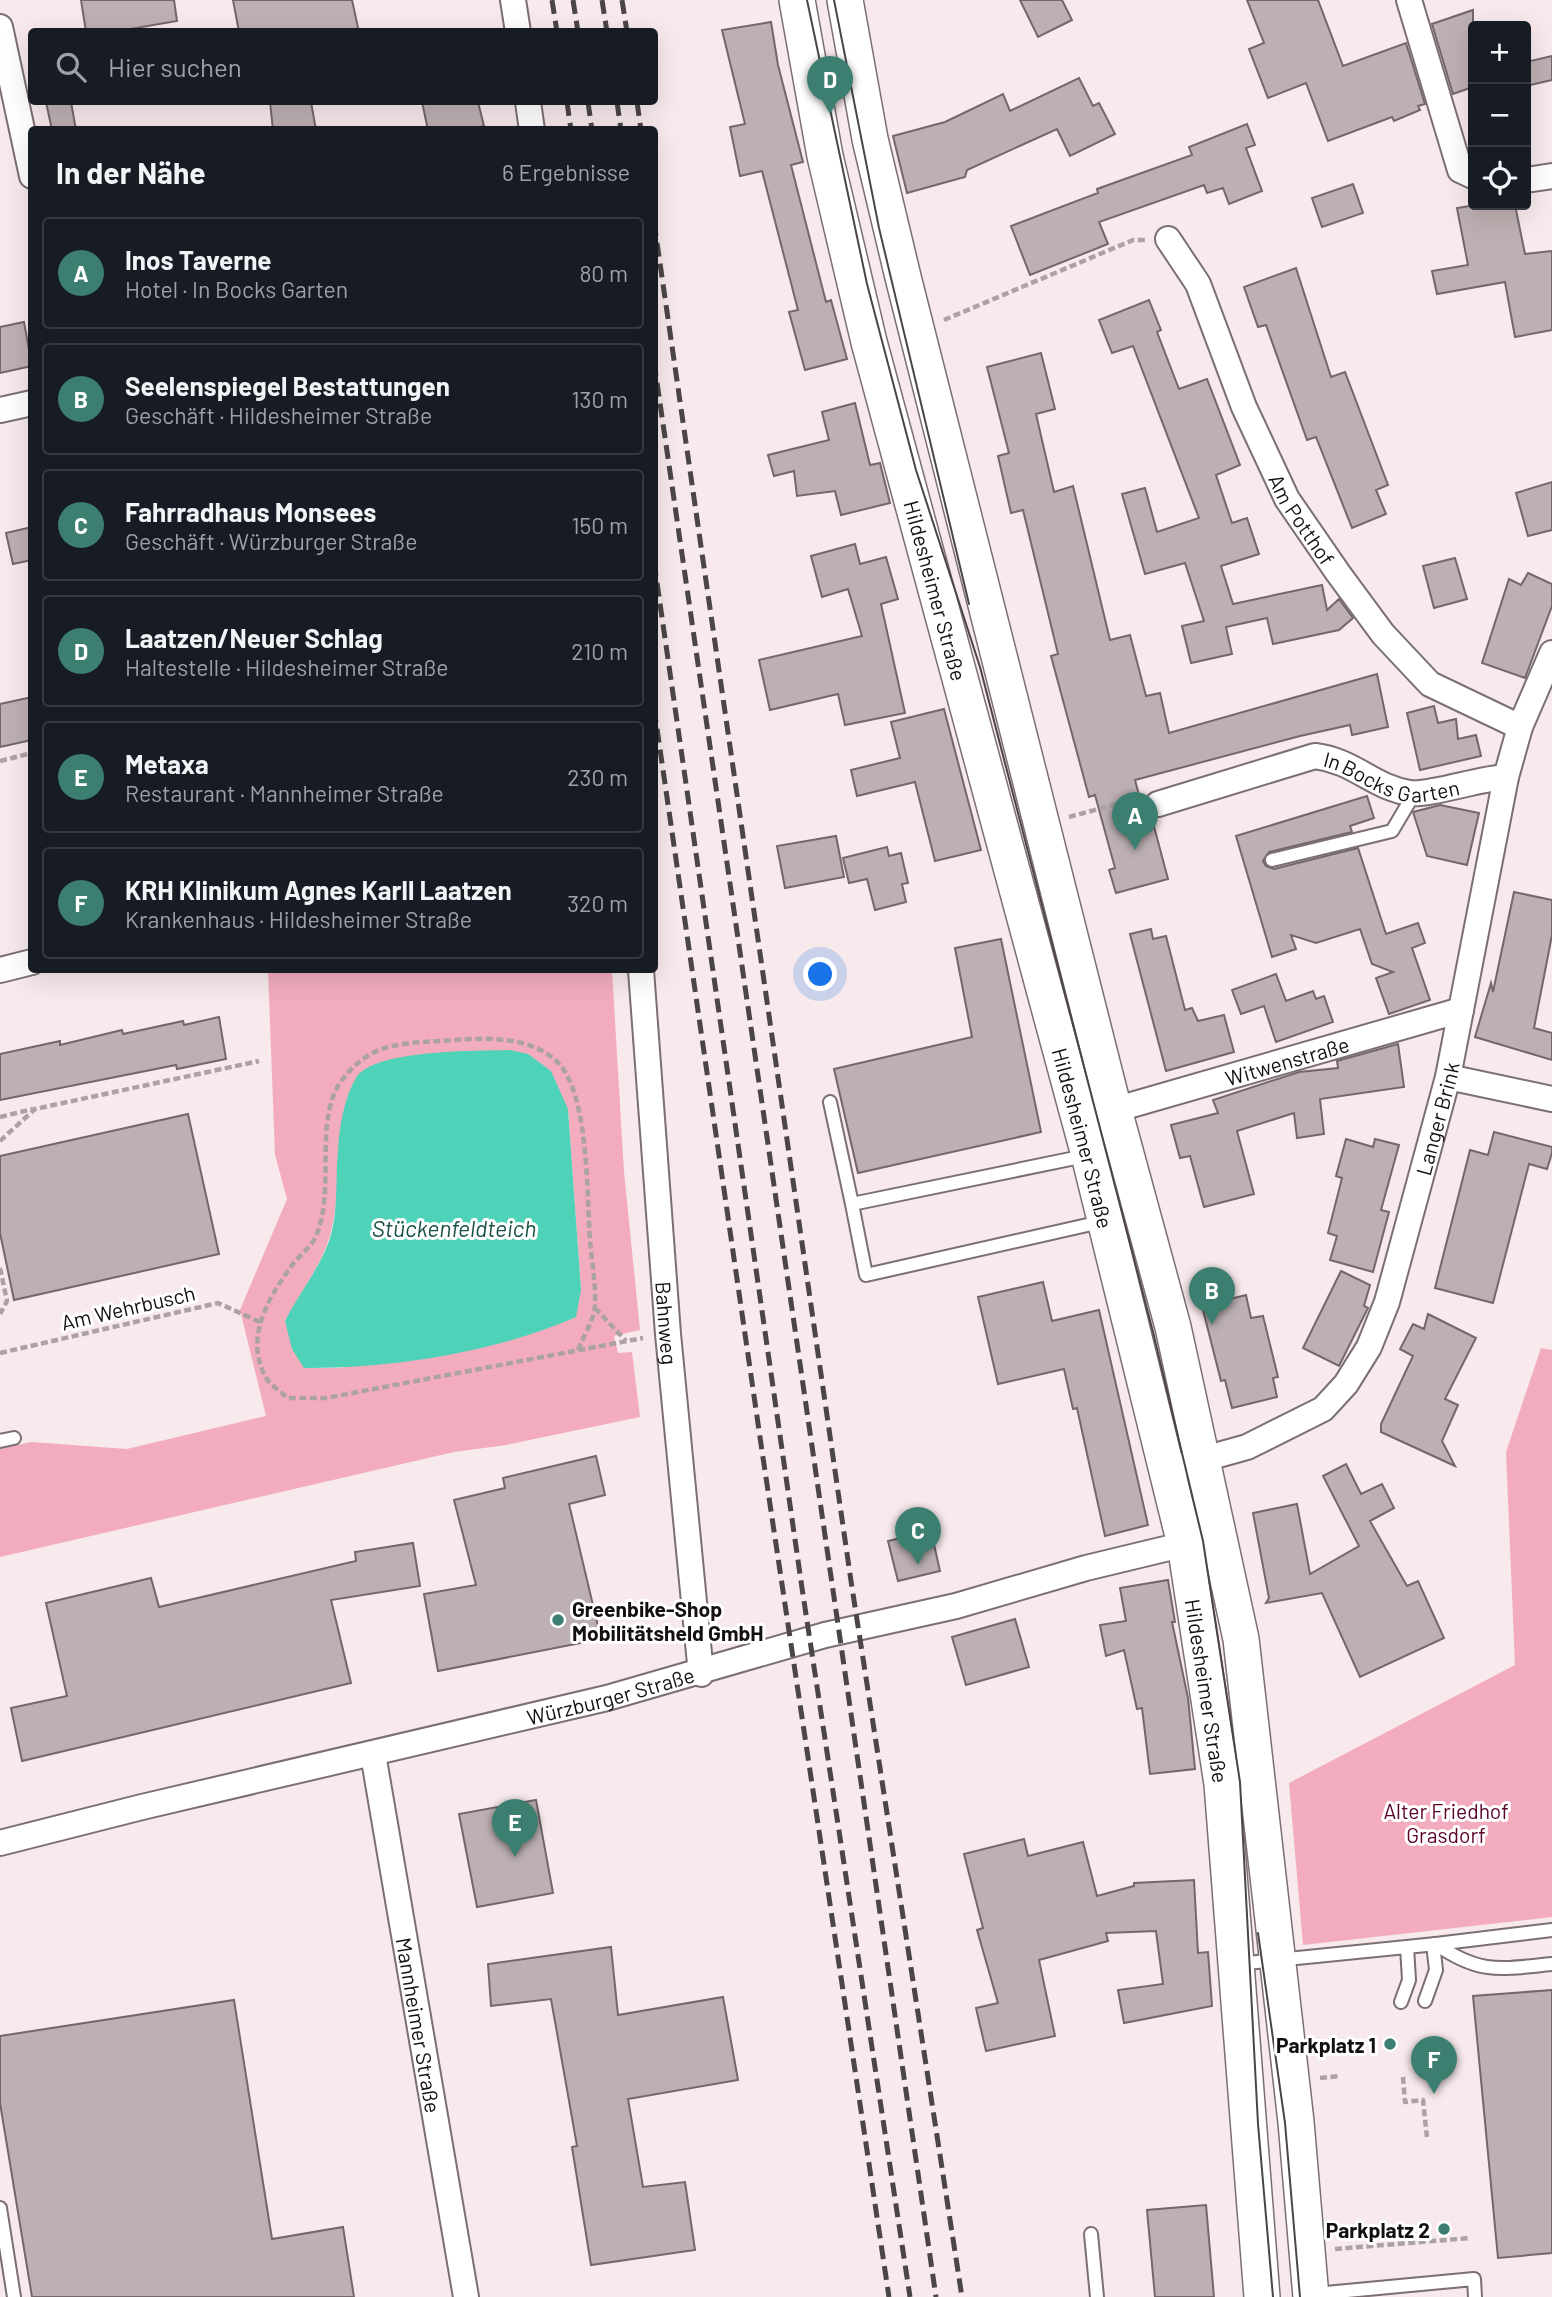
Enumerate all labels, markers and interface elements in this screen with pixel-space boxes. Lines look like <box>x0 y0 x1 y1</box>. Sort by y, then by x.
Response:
map controls <box>1468 21 1531 210</box>
button: + <box>1468 21 1531 84</box>
search box <box>28 28 658 105</box>
icon: search <box>52 48 90 86</box>
text: Hier suchen <box>108 51 242 82</box>
pin: D <box>807 56 853 114</box>
button: − <box>1468 84 1531 147</box>
button: locate <box>1468 147 1531 210</box>
text: In der Nähe <box>56 154 206 190</box>
text: 6 Ergebnisse <box>502 158 630 186</box>
text: Inos Taverne <box>125 244 272 275</box>
text: A <box>73 259 89 287</box>
text: 80 m <box>579 259 628 287</box>
text: Hotel · In Bocks Garten <box>125 275 348 303</box>
text: Seelenspiegel Bestattungen <box>125 370 450 401</box>
text: B <box>74 385 88 413</box>
text: 130 m <box>571 385 628 413</box>
text: Geschäft · Hildesheimer Straße <box>125 401 432 429</box>
street label: Am Potthof <box>1264 470 1341 569</box>
text: Fahrradhaus Monsees <box>125 496 376 527</box>
street label: Hildesheimer Straße <box>900 498 973 683</box>
text: C <box>74 511 88 539</box>
text: 150 m <box>572 511 628 539</box>
text: Geschäft · Würzburger Straße <box>125 527 417 555</box>
text: Laatzen/Neuer Schlag <box>125 622 383 653</box>
text: D <box>74 637 88 665</box>
text: 210 m <box>571 637 628 665</box>
text: Haltestelle · Hildesheimer Straße <box>125 653 449 681</box>
street label: In Bocks Garten <box>1321 745 1462 806</box>
text: Metaxa <box>125 748 209 779</box>
text: E <box>74 763 88 791</box>
text: 230 m <box>567 763 628 791</box>
text: Restaurant · Mannheimer Straße <box>125 779 444 807</box>
pin: A <box>1112 792 1158 850</box>
text: KRH Klinikum Agnes Karll Laatzen <box>125 874 512 905</box>
text: F <box>75 889 87 917</box>
text: 320 m <box>567 889 628 917</box>
text: Krankenhaus · Hildesheimer Straße <box>125 905 472 933</box>
your location <box>803 957 837 991</box>
street label: Witwenstraße <box>1222 1030 1352 1090</box>
street label: Hildesheimer Straße <box>1048 1045 1119 1231</box>
street label: Langer Brink <box>1409 1060 1463 1178</box>
water label: Stückenfeldteich <box>372 1214 536 1242</box>
pin: B <box>1189 1267 1235 1325</box>
street label: Am Wehrbusch <box>58 1279 198 1335</box>
street label: Bahnweg <box>652 1280 683 1366</box>
pin: C <box>895 1507 941 1565</box>
place label: Greenbike-Shop Mobilitätsheld GmbH <box>572 1596 764 1645</box>
street label: Hildesheimer Straße <box>1181 1597 1234 1784</box>
marker: Greenbike-Shop Mobilitätsheld GmbH <box>550 1612 566 1628</box>
street label: Würzburger Straße <box>524 1661 697 1729</box>
park label: Alter Friedhof Grasdorf <box>1383 1798 1509 1847</box>
pin: E <box>492 1799 538 1857</box>
street label: Mannheimer Straße <box>392 1935 447 2115</box>
place label: Parkplatz 1 <box>1276 2032 1376 2057</box>
marker: Parkplatz 1 <box>1382 2036 1398 2052</box>
pin: F <box>1411 2036 1457 2094</box>
place label: Parkplatz 2 <box>1326 2217 1430 2242</box>
marker: Parkplatz 2 <box>1436 2221 1452 2237</box>

